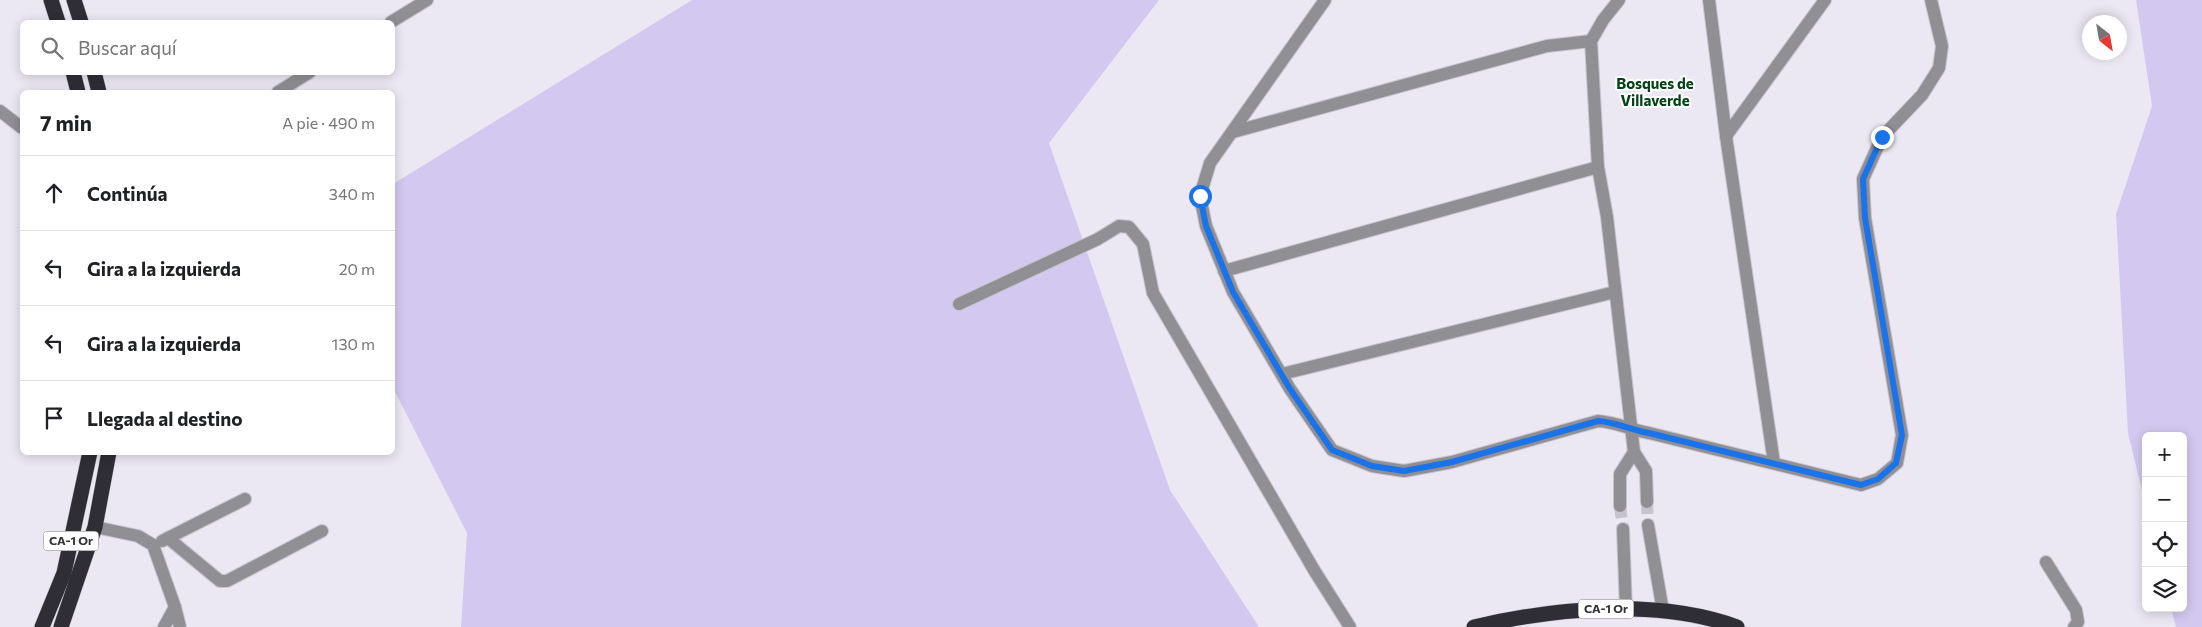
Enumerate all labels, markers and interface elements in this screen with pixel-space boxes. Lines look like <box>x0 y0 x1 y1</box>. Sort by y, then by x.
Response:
north arrow <box>2082 15 2127 60</box>
search box <box>20 20 395 75</box>
icon: search <box>38 34 66 62</box>
text: Buscar aquí <box>78 36 177 59</box>
district label: Bosques de Villaverde <box>1616 74 1694 109</box>
text: 7 min <box>40 110 92 135</box>
text: A pie · 490 m <box>282 113 375 132</box>
route end <box>1871 126 1894 149</box>
icon: ahead <box>40 179 68 207</box>
text: Continúa <box>87 182 168 205</box>
text: 340 m <box>329 184 375 203</box>
route start <box>1189 185 1212 208</box>
icon: left <box>40 254 68 282</box>
text: Gira a la izquierda <box>87 257 241 280</box>
text: 20 m <box>339 259 375 278</box>
icon: left <box>40 329 68 357</box>
text: Gira a la izquierda <box>87 332 241 355</box>
text: 130 m <box>332 334 375 353</box>
icon: arrive <box>40 404 68 432</box>
text: Llegada al destino <box>87 407 243 430</box>
map controls <box>2142 432 2187 612</box>
button: + <box>2142 432 2187 477</box>
button: − <box>2142 477 2187 522</box>
button: locate <box>2142 522 2187 567</box>
road number: CA-1 Or <box>44 532 98 550</box>
button: layers <box>2142 567 2187 612</box>
road number: CA-1 Or <box>1578 600 1634 618</box>

